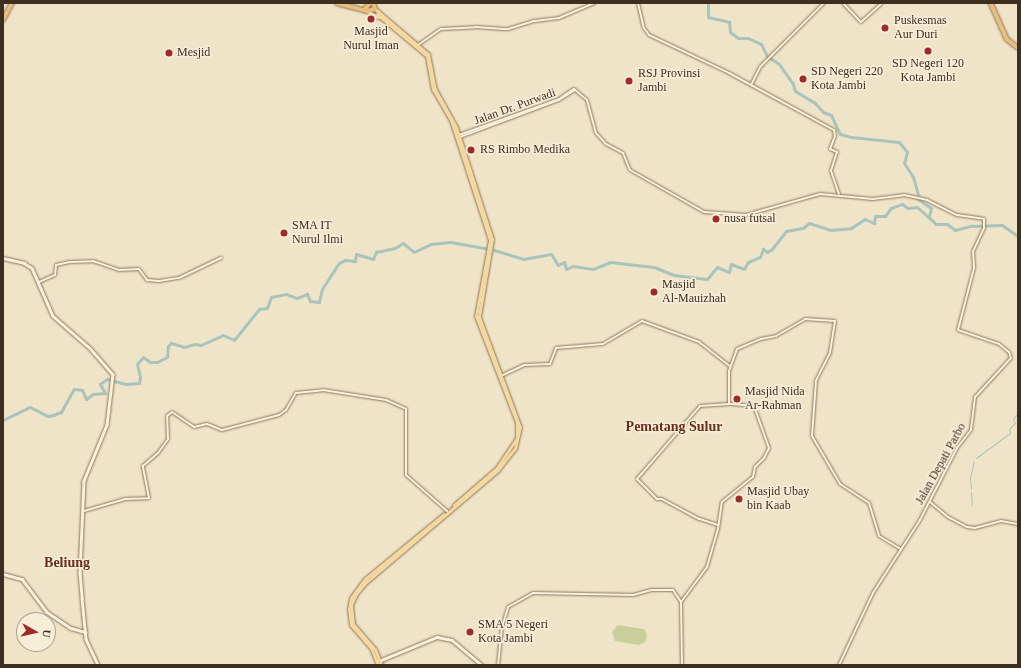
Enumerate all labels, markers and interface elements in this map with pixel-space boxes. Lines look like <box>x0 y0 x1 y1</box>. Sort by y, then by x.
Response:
marker: Masjid Nurul Iman <box>366 14 376 24</box>
place label: Puskesmas Aur Duri <box>894 14 947 42</box>
marker: Puskesmas Aur Duri <box>879 22 891 34</box>
place label: Masjid Nurul Iman <box>343 25 399 53</box>
place label: Mesjid <box>177 46 210 60</box>
marker: SD Negeri 120 Kota Jambi <box>923 46 933 56</box>
marker: Mesjid <box>164 48 174 58</box>
place label: SD Negeri 120 Kota Jambi <box>892 57 964 85</box>
place label: SD Negeri 220 Kota Jambi <box>811 65 883 93</box>
place label: RSJ Provinsi Jambi <box>638 67 700 95</box>
marker: SD Negeri 220 Kota Jambi <box>798 74 808 84</box>
marker: RSJ Provinsi Jambi <box>623 75 635 87</box>
street label: Jalan Dr. Purwadi <box>472 86 558 128</box>
place label: RS Rimbo Medika <box>480 143 570 157</box>
marker: RS Rimbo Medika <box>465 144 477 156</box>
place label: nusa futsal <box>724 212 776 226</box>
marker: nusa futsal <box>711 214 721 224</box>
place label: SMA IT Nurul Ilmi <box>292 219 343 247</box>
marker: SMA IT Nurul Ilmi <box>279 228 289 238</box>
place label: Masjid Al-Mauizhah <box>662 278 726 306</box>
marker: Masjid Al-Mauizhah <box>649 287 659 297</box>
place label: Masjid Nida Ar-Rahman <box>745 385 805 413</box>
marker: Masjid Nida Ar-Rahman <box>732 394 742 404</box>
district label: Pematang Sulur <box>626 419 722 435</box>
street label: Jalan Depati Parbo <box>913 421 969 507</box>
place label: Masjid Ubay bin Kaab <box>747 485 809 513</box>
marker: Masjid Ubay bin Kaab <box>734 494 744 504</box>
district label: Beliung <box>44 555 90 571</box>
north arrow <box>16 612 56 652</box>
place label: SMA 5 Negeri Kota Jambi <box>478 618 549 646</box>
marker: SMA 5 Negeri Kota Jambi <box>465 627 475 637</box>
text: U <box>40 629 53 638</box>

